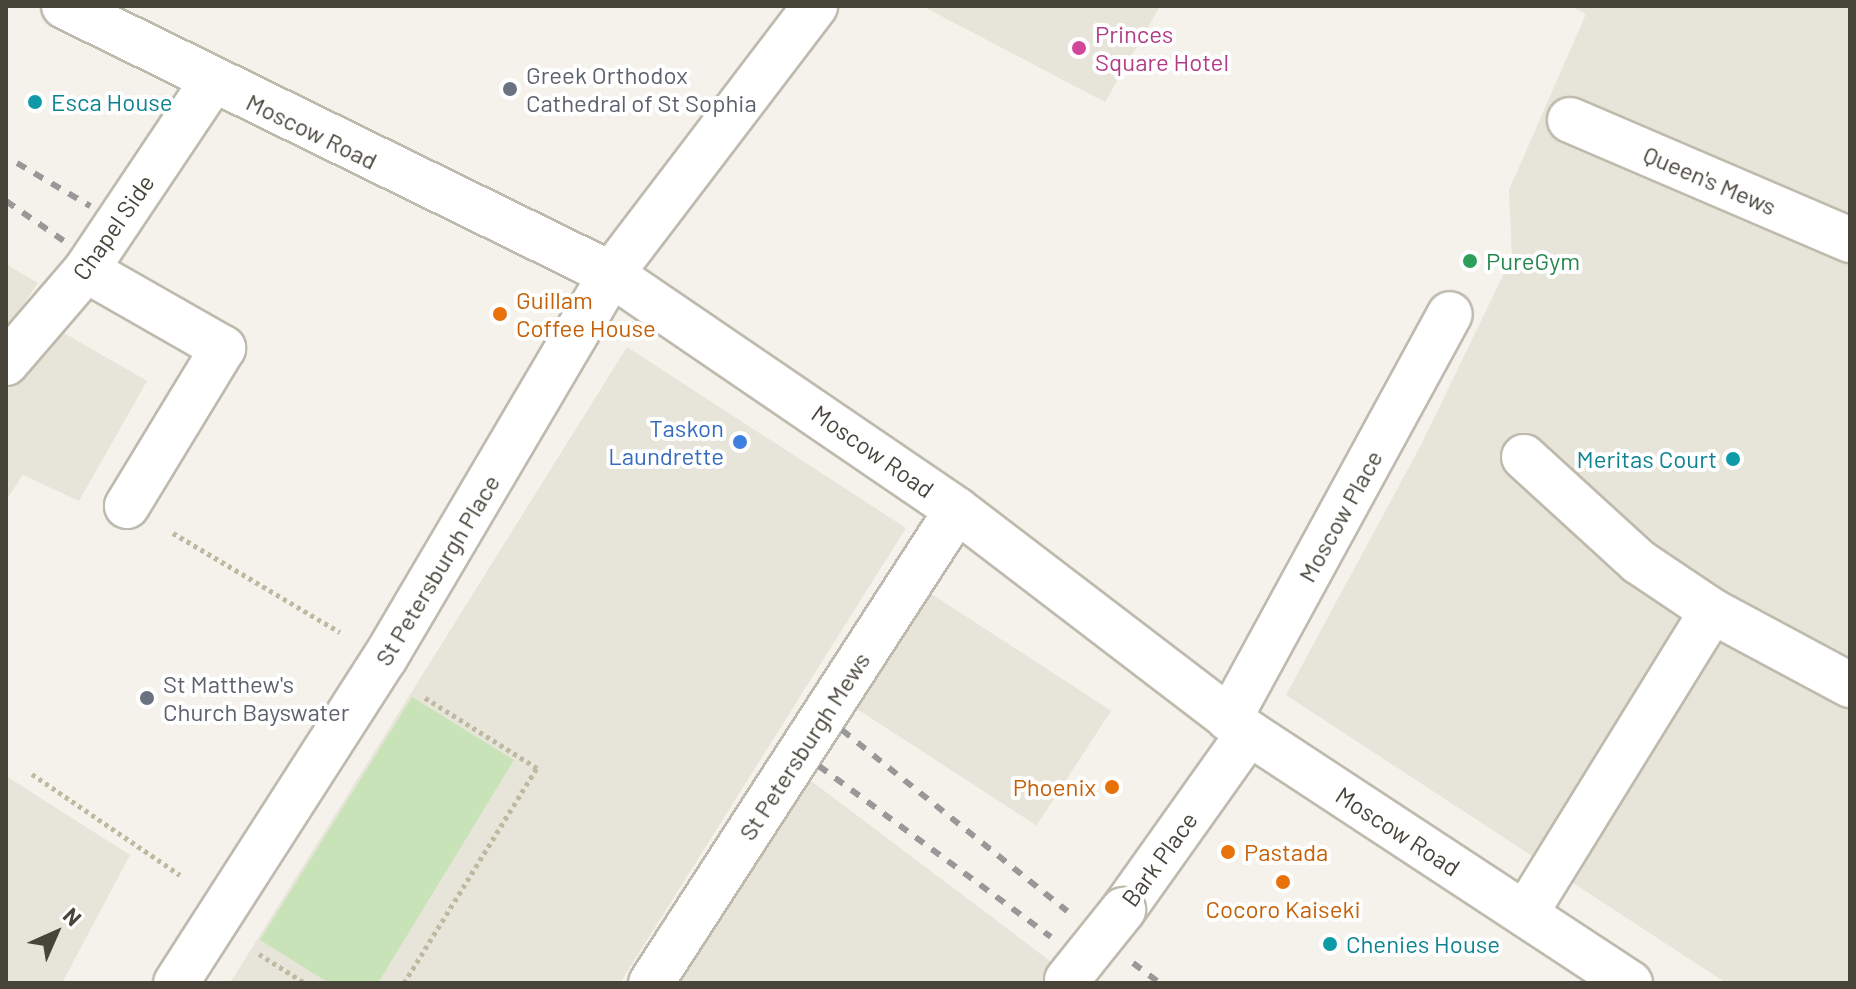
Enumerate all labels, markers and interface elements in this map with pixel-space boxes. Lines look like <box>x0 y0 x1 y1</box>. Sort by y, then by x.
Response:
place label: Princes Square Hotel <box>1095 20 1229 76</box>
marker: Princes Square Hotel <box>1070 39 1088 57</box>
place label: Greek Orthodox Cathedral of St Sophia <box>526 61 757 117</box>
marker: Greek Orthodox Cathedral of St Sophia <box>501 80 519 98</box>
street label: Moscow Road <box>242 87 382 175</box>
place label: Esca House <box>51 88 173 116</box>
marker: Esca House <box>26 93 44 111</box>
street label: Queen's Mews <box>1639 139 1781 221</box>
street label: Chapel Side <box>66 169 160 285</box>
place label: PureGym <box>1486 247 1580 275</box>
marker: PureGym <box>1461 252 1479 270</box>
place label: Guillam Coffee House <box>516 286 656 342</box>
marker: Guillam Coffee House <box>491 305 509 323</box>
street label: Moscow Road <box>807 398 939 504</box>
place label: Taskon Laundrette <box>608 414 724 470</box>
marker: Taskon Laundrette <box>731 433 749 451</box>
street label: Moscow Place <box>1292 445 1388 587</box>
place label: Meritas Court <box>1577 445 1717 473</box>
marker: Meritas Court <box>1724 450 1742 468</box>
street label: St Petersburgh Place <box>369 469 505 671</box>
street label: St Petersburgh Mews <box>733 647 875 845</box>
place label: St Matthew's Church Bayswater <box>163 670 349 726</box>
marker: St Matthew's Church Bayswater <box>138 689 156 707</box>
place label: Phoenix <box>1013 773 1096 801</box>
marker: Phoenix <box>1103 778 1121 796</box>
street label: Moscow Road <box>1331 780 1465 882</box>
street label: Bark Place <box>1115 806 1203 912</box>
place label: Pastada <box>1244 838 1328 866</box>
marker: Pastada <box>1219 843 1237 861</box>
marker: Cocoro Kaiseki <box>1274 873 1292 891</box>
north arrow <box>16 893 96 973</box>
place label: Cocoro Kaiseki <box>1205 895 1361 923</box>
text: N <box>59 902 87 930</box>
place label: Chenies House <box>1346 930 1500 958</box>
marker: Chenies House <box>1321 935 1339 953</box>

